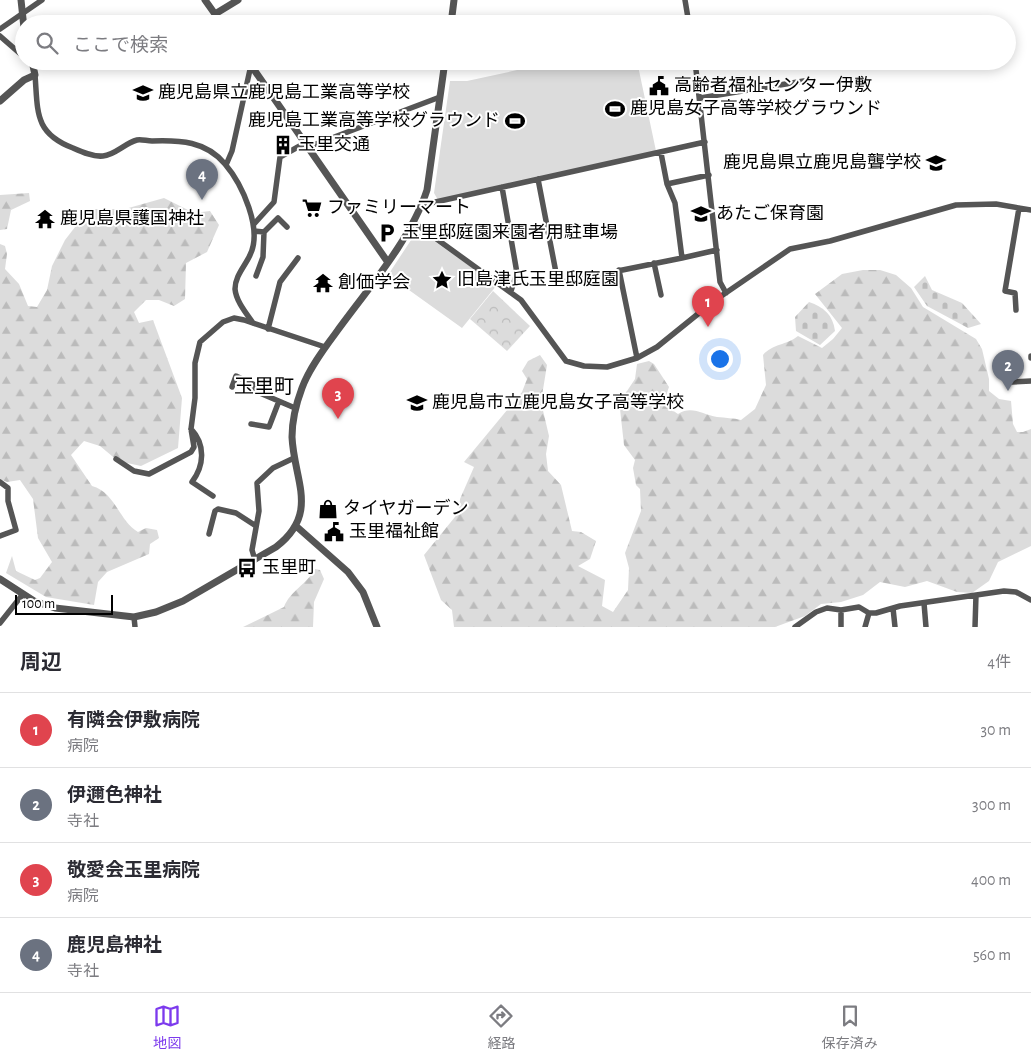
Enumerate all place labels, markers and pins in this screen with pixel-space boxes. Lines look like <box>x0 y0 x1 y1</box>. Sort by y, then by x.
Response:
public building icon: 高齢者福祉センター伊敷 <box>648 75 670 97</box>
place label: 高齢者福祉センター伊敷 <box>674 75 872 95</box>
school or university icon: 鹿児島県立鹿児島工業高等学校 <box>132 82 154 104</box>
place label: 鹿児島県立鹿児島工業高等学校 <box>158 82 410 102</box>
sports icon: 鹿児島女子高等学校グラウンド <box>604 98 626 120</box>
place label: 鹿児島女子高等学校グラウンド <box>630 98 882 118</box>
place label: 鹿児島工業高等学校グラウンド <box>248 110 500 130</box>
sports icon: 鹿児島工業高等学校グラウンド <box>504 110 526 132</box>
building icon: 玉里交通 <box>272 134 294 156</box>
place label: 玉里交通 <box>298 135 370 154</box>
place label: 鹿児島県立鹿児島聾学校 <box>723 152 921 172</box>
school or university icon: 鹿児島県立鹿児島聾学校 <box>925 152 947 174</box>
pin: 4 <box>186 159 218 200</box>
supermarket icon: ファミリーマート <box>301 197 323 219</box>
place label: ファミリーマート <box>327 199 471 217</box>
school or university icon: あたご保育園 <box>690 203 712 225</box>
place label: あたご保育園 <box>716 203 824 223</box>
temple icon: 鹿児島県護国神社 <box>34 208 56 230</box>
place label: 鹿児島県護国神社 <box>60 208 204 228</box>
parking icon: 玉里邸庭園来園者用駐車場 <box>376 222 398 244</box>
place label: 玉里邸庭園来園者用駐車場 <box>402 223 618 242</box>
place icon: 旧島津氏玉里邸庭園 <box>431 269 453 291</box>
place label: 旧島津氏玉里邸庭園 <box>457 269 619 289</box>
temple icon: 創価学会 <box>312 272 334 294</box>
place label: 創価学会 <box>338 272 410 292</box>
pin: 1 <box>692 286 724 327</box>
pin: 2 <box>992 350 1024 391</box>
pin: 3 <box>322 378 354 419</box>
school or university icon: 鹿児島市立鹿児島女子高等学校 <box>406 392 428 414</box>
place label: 鹿児島市立鹿児島女子高等学校 <box>432 392 684 412</box>
shop icon: タイヤガーデン <box>317 498 339 520</box>
place label: タイヤガーデン <box>343 498 468 518</box>
public building icon: 玉里福祉館 <box>323 521 345 543</box>
place label: 玉里福祉館 <box>349 522 439 541</box>
bus stop icon: 玉里町 <box>236 557 258 579</box>
place label: 玉里町 <box>262 559 316 577</box>

